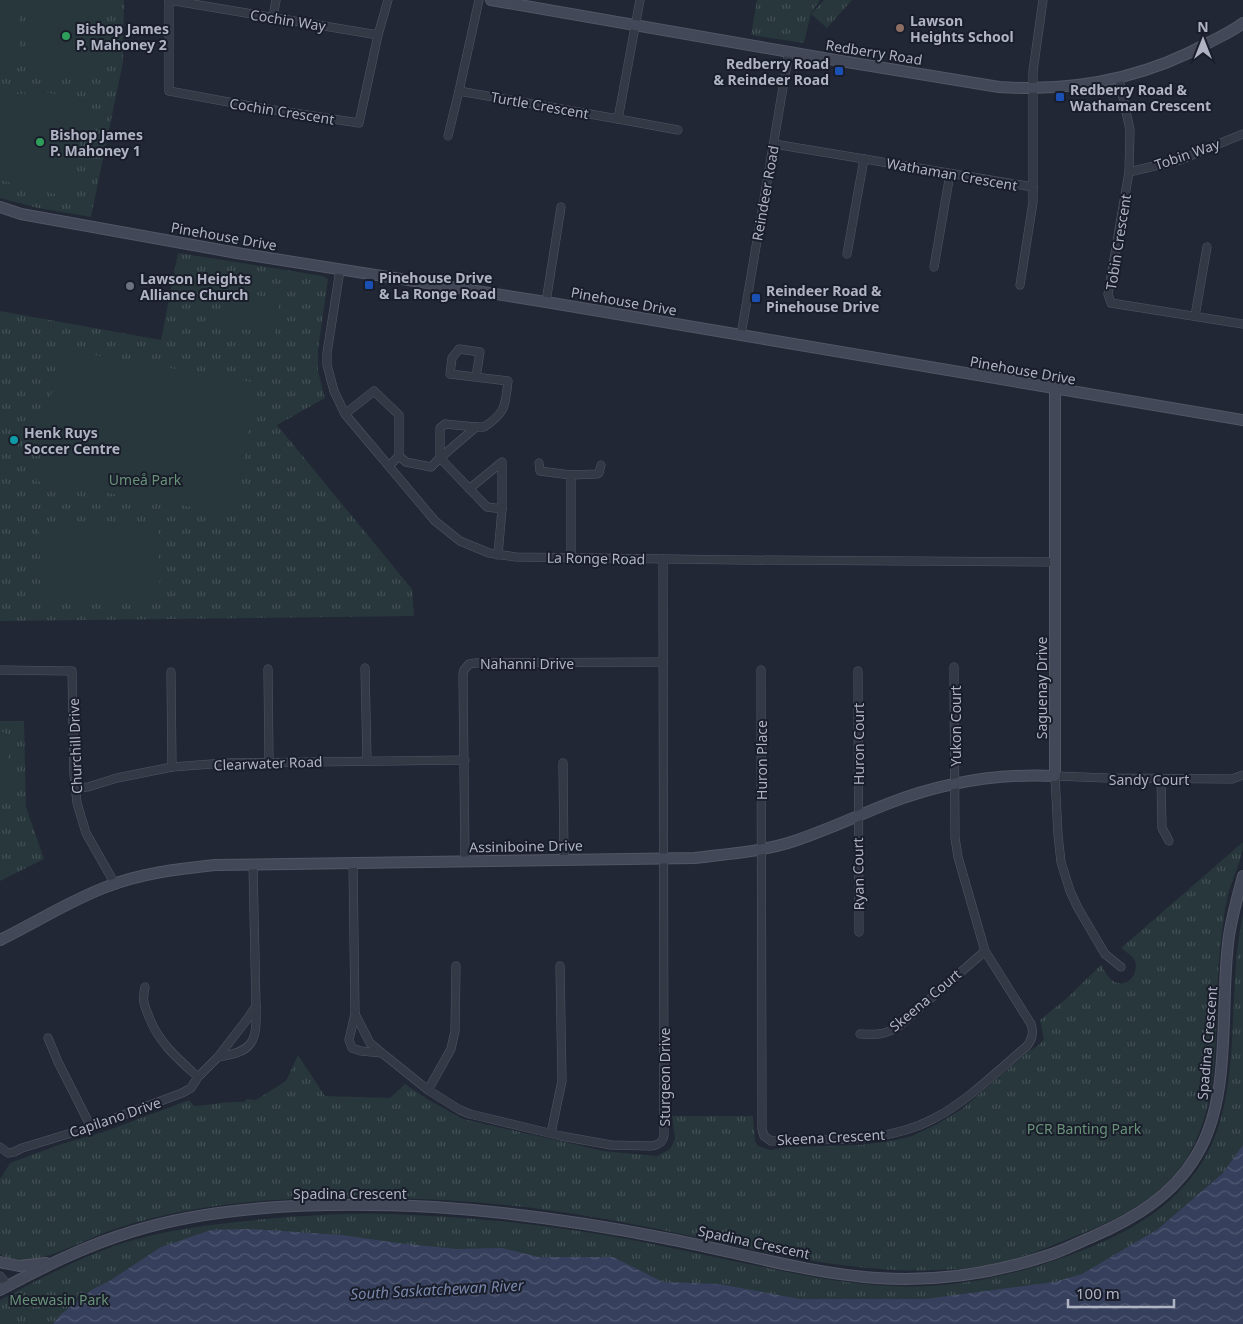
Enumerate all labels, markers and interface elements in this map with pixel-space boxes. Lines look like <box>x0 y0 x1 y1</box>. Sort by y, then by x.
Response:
street label: Cochin Way <box>249 5 328 35</box>
place label: Lawson Heights School <box>910 11 1014 46</box>
north arrow <box>1178 15 1228 65</box>
text: N <box>1197 17 1209 36</box>
place label: Bishop James P. Mahoney 2 <box>76 19 169 54</box>
marker: Lawson Heights School <box>894 22 906 34</box>
marker: Bishop James P. Mahoney 2 <box>60 30 72 42</box>
street label: Redberry Road <box>824 35 924 69</box>
place label: Redberry Road & Reindeer Road <box>713 54 829 89</box>
marker: Redberry Road & Reindeer Road <box>833 65 845 77</box>
place label: Redberry Road & Wathaman Crescent <box>1070 80 1211 115</box>
street label: Turtle Crescent <box>490 87 590 123</box>
marker: Redberry Road & Wathaman Crescent <box>1054 91 1066 103</box>
street label: Cochin Crescent <box>228 93 336 129</box>
place label: Bishop James P. Mahoney 1 <box>50 125 143 160</box>
street label: Tobin Way <box>1152 134 1223 174</box>
marker: Bishop James P. Mahoney 1 <box>34 136 46 148</box>
street label: Reindeer Road <box>747 144 783 242</box>
street label: Wathaman Crescent <box>885 153 1019 195</box>
street label: Tobin Crescent <box>1101 193 1135 291</box>
street label: Pinehouse Drive <box>170 217 279 255</box>
place label: Pinehouse Drive & La Ronge Road <box>379 268 496 303</box>
place label: Lawson Heights Alliance Church <box>140 269 251 304</box>
marker: Pinehouse Drive & La Ronge Road <box>363 279 375 291</box>
marker: Lawson Heights Alliance Church <box>124 280 136 292</box>
place label: Reindeer Road & Pinehouse Drive <box>766 281 882 316</box>
street label: Pinehouse Drive <box>570 282 679 320</box>
marker: Reindeer Road & Pinehouse Drive <box>750 292 762 304</box>
street label: Pinehouse Drive <box>969 351 1078 389</box>
place label: Henk Ruys Soccer Centre <box>24 423 120 458</box>
marker: Henk Ruys Soccer Centre <box>8 434 20 446</box>
park label: Umeå Park <box>109 470 182 489</box>
street label: La Ronge Road <box>547 548 645 568</box>
street label: Saguenay Drive <box>1032 637 1051 739</box>
street label: Nahanni Drive <box>480 654 574 673</box>
street label: Yukon Court <box>946 685 965 767</box>
street label: Churchill Drive <box>64 698 86 794</box>
street label: Huron Court <box>849 703 868 785</box>
street label: Huron Place <box>752 720 771 800</box>
street label: Clearwater Road <box>213 752 323 774</box>
street label: Sandy Court <box>1109 770 1189 789</box>
street label: Assiniboine Drive <box>469 836 583 856</box>
street label: Ryan Court <box>848 837 868 911</box>
street label: Skeena Court <box>885 964 965 1036</box>
street label: Spadina Crescent <box>1193 985 1221 1101</box>
street label: Sturgeon Drive <box>655 1027 674 1126</box>
street label: Capilano Drive <box>67 1092 163 1142</box>
park label: PCR Banting Park <box>1027 1119 1142 1138</box>
street label: Skeena Crescent <box>776 1125 886 1149</box>
street label: Spadina Crescent <box>293 1184 407 1203</box>
street label: Spadina Crescent <box>696 1221 812 1263</box>
water label: South Saskatchewan River <box>350 1274 525 1304</box>
scale bar <box>1068 1276 1174 1308</box>
text: 100 m <box>1076 1283 1120 1303</box>
park label: Meewasin Park <box>9 1290 109 1309</box>

